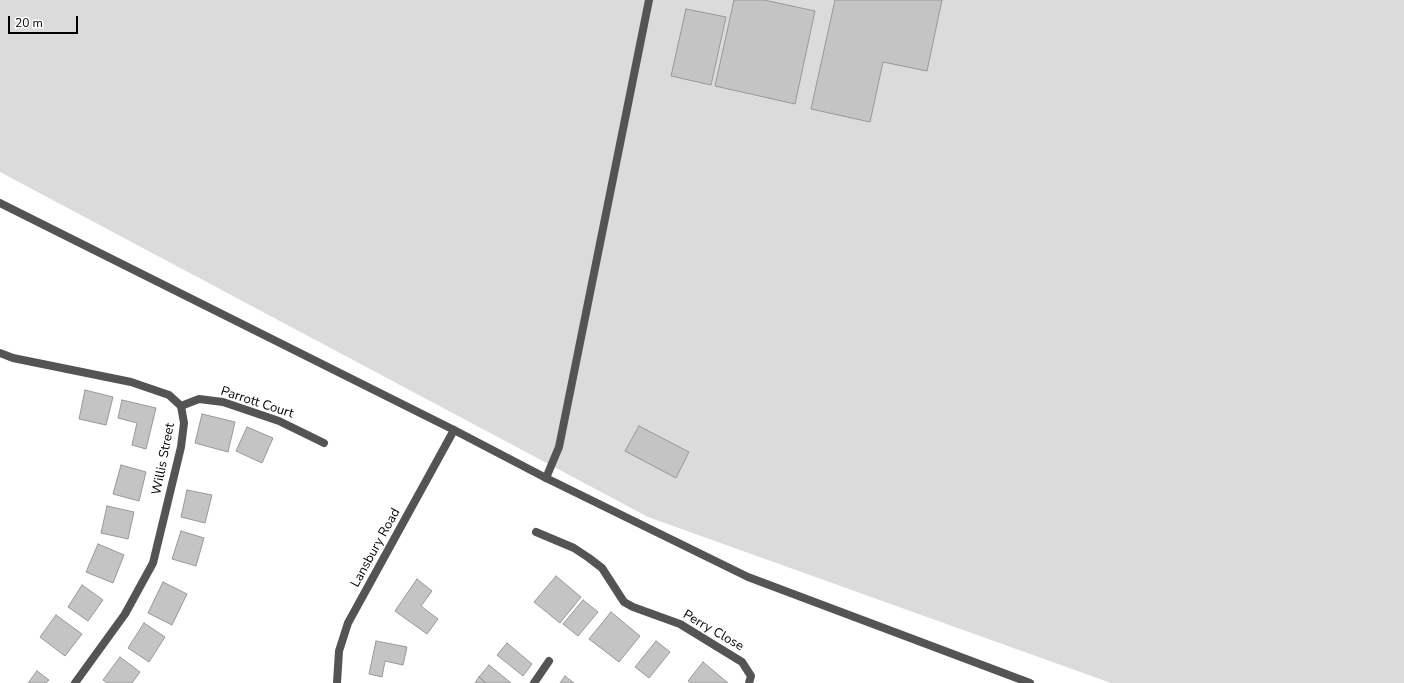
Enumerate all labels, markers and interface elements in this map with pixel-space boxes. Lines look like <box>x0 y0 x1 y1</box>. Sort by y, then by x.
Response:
scale bar <box>10 8 80 34</box>
text: 20 m <box>15 15 43 31</box>
street label: Parrott Court <box>219 384 295 422</box>
street label: Willis Street <box>149 422 179 496</box>
street label: Lansbury Road <box>348 506 404 590</box>
street label: Perry Close <box>680 607 746 655</box>

